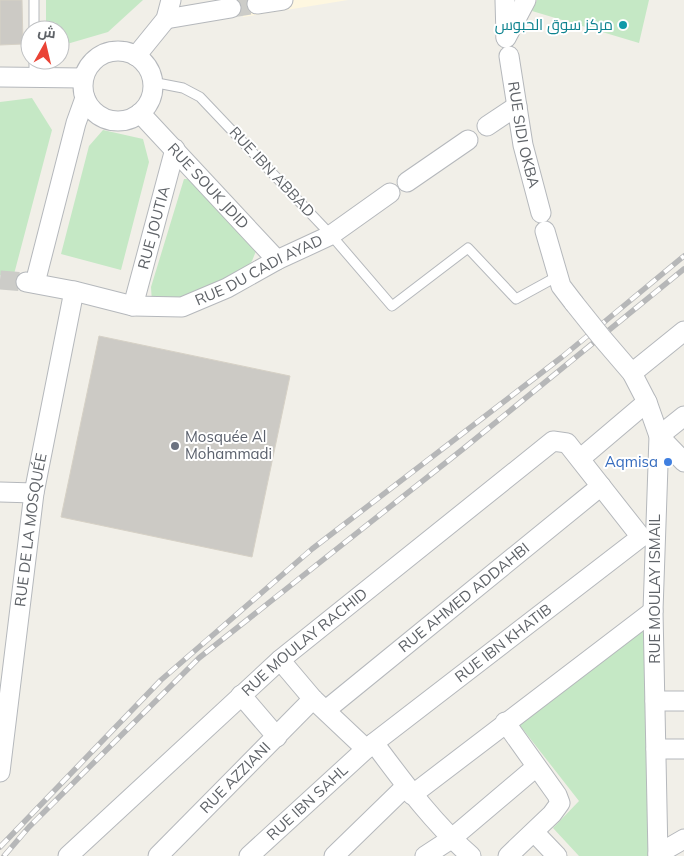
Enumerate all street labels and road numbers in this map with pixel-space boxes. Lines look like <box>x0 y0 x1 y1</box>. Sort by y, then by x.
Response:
street label: RUE SIDI OKBA <box>504 80 544 190</box>
street label: RUE IBN ABBAD <box>226 122 319 221</box>
street label: RUE SOUK JDID <box>164 139 253 233</box>
street label: RUE JOUTIA <box>133 184 174 271</box>
street label: RUE DU CADI AYAD <box>192 230 326 309</box>
street label: RUE DE LA MOSQUÉE <box>10 451 51 608</box>
street label: RUE MOULAY ISMAIL <box>645 514 664 664</box>
street label: RUE AHMED ADDAHBI <box>394 538 533 656</box>
street label: RUE MOULAY RACHID <box>237 584 371 700</box>
street label: RUE IBN KHATIB <box>451 599 555 686</box>
street label: RUE AZZIANI <box>196 738 274 817</box>
street label: RUE IBN SAHL <box>262 760 352 844</box>

